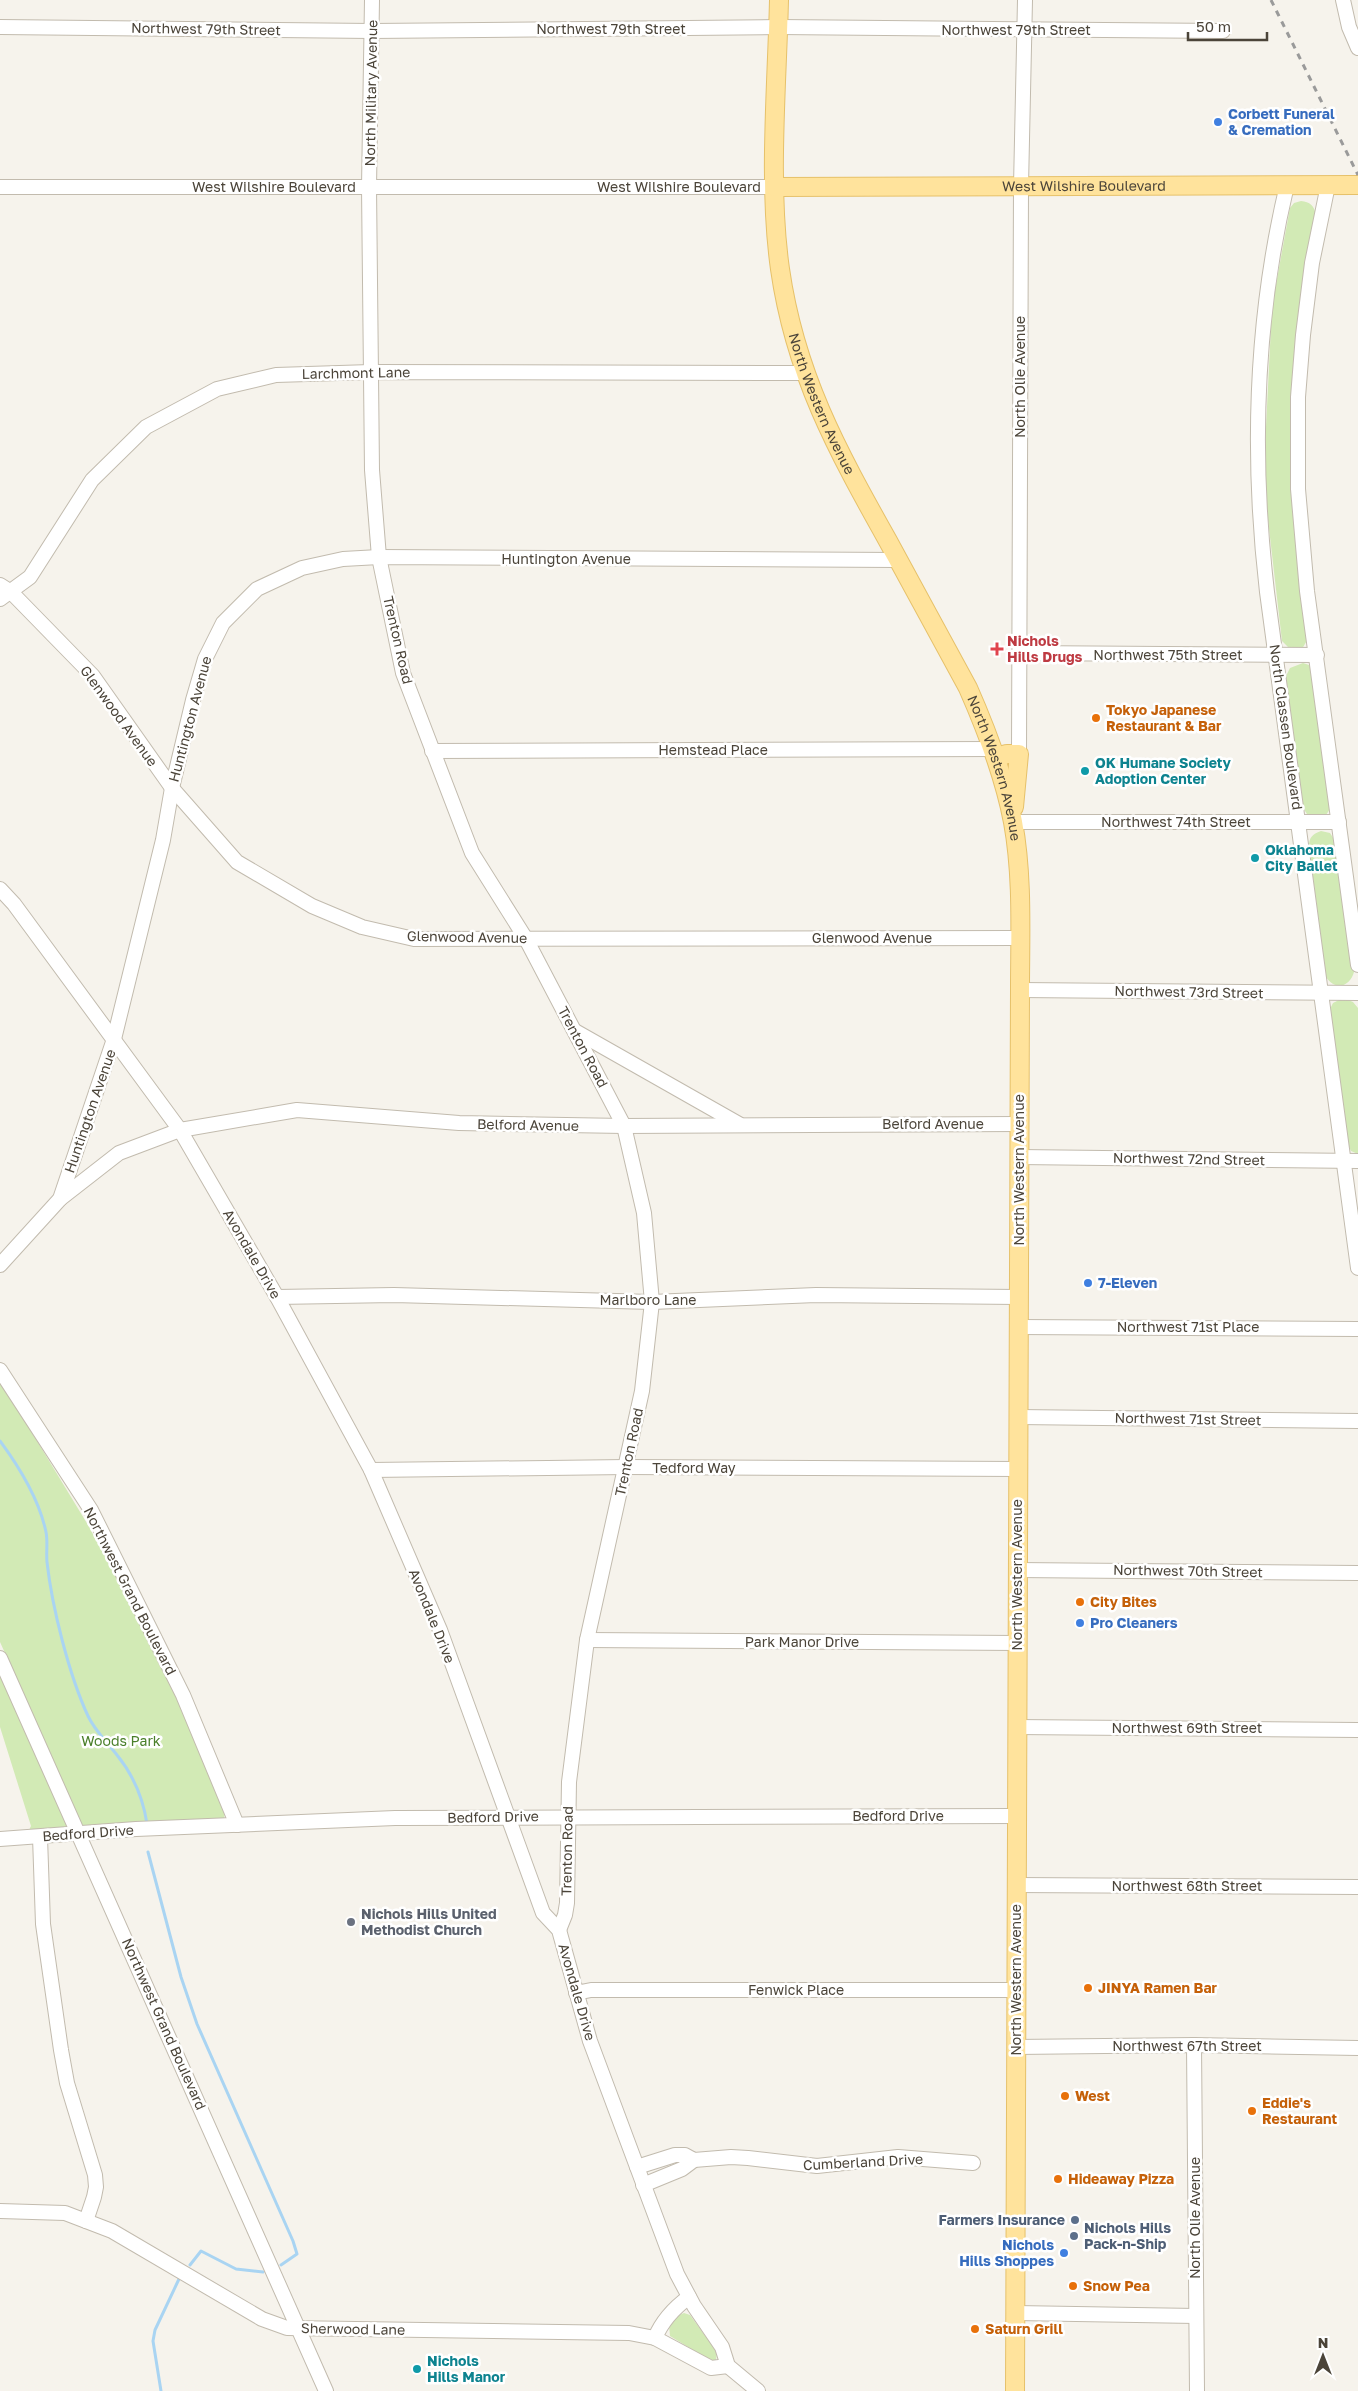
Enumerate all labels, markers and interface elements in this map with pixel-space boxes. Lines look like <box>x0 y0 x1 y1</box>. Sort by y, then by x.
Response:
scale bar <box>1188 10 1267 42</box>
text: 50 m <box>1196 17 1231 35</box>
street label: Northwest 79th Street <box>131 19 281 38</box>
street label: North Military Avenue <box>361 20 380 166</box>
street label: Northwest 79th Street <box>536 20 686 37</box>
street label: Northwest 79th Street <box>941 21 1091 38</box>
place label: Corbett Funeral & Cremation <box>1228 105 1335 138</box>
marker: Corbett Funeral & Cremation <box>1212 116 1224 128</box>
street label: West Wilshire Boulevard <box>1002 177 1166 194</box>
street label: West Wilshire Boulevard <box>192 178 356 195</box>
street label: West Wilshire Boulevard <box>597 178 761 195</box>
street label: North Olie Avenue <box>1011 316 1028 438</box>
street label: North Western Avenue <box>786 331 859 477</box>
street label: Larchmont Lane <box>301 363 410 382</box>
street label: Huntington Avenue <box>501 550 631 567</box>
street label: Trenton Road <box>380 594 417 686</box>
place label: Nichols Hills Drugs <box>1007 632 1083 665</box>
marker: Nichols Hills Drugs <box>991 643 1003 655</box>
street label: North Classen Boulevard <box>1266 643 1307 811</box>
street label: Northwest 75th Street <box>1093 646 1243 663</box>
street label: Huntington Avenue <box>165 654 215 784</box>
street label: Glenwood Avenue <box>77 662 162 769</box>
street label: North Western Avenue <box>964 693 1025 842</box>
place label: Tokyo Japanese Restaurant & Bar <box>1106 701 1222 734</box>
marker: Tokyo Japanese Restaurant & Bar <box>1090 712 1102 724</box>
street label: Hemstead Place <box>658 741 768 758</box>
place label: OK Humane Society Adoption Center <box>1095 754 1232 787</box>
marker: OK Humane Society Adoption Center <box>1079 765 1091 777</box>
street label: Northwest 74th Street <box>1101 813 1251 830</box>
place label: Oklahoma City Ballet <box>1265 841 1338 874</box>
marker: Oklahoma City Ballet <box>1249 852 1261 864</box>
street label: Glenwood Avenue <box>407 927 527 946</box>
street label: Glenwood Avenue <box>812 929 932 946</box>
street label: Northwest 73rd Street <box>1114 982 1264 1001</box>
street label: Trenton Road <box>555 1003 612 1090</box>
street label: Huntington Avenue <box>60 1047 119 1175</box>
street label: North Western Avenue <box>1010 1094 1027 1246</box>
street label: Belford Avenue <box>477 1115 579 1134</box>
street label: Belford Avenue <box>882 1115 984 1132</box>
street label: Northwest 72nd Street <box>1113 1149 1265 1168</box>
street label: Avondale Drive <box>220 1206 285 1301</box>
place label: 7-Eleven <box>1098 1274 1157 1291</box>
marker: 7-Eleven <box>1082 1277 1094 1289</box>
street label: Marlboro Lane <box>600 1291 696 1308</box>
street label: Northwest 71st Place <box>1117 1318 1259 1335</box>
street label: Trenton Road <box>611 1406 646 1498</box>
street label: Northwest 71st Street <box>1114 1409 1262 1428</box>
street label: Tedford Way <box>652 1459 736 1476</box>
street label: North Western Avenue <box>1008 1499 1025 1651</box>
street label: Northwest Grand Boulevard <box>81 1504 180 1678</box>
street label: Northwest 70th Street <box>1113 1561 1263 1580</box>
street label: Avondale Drive <box>406 1566 459 1665</box>
place label: City Bites <box>1090 1593 1157 1610</box>
marker: City Bites <box>1074 1596 1086 1608</box>
place label: Pro Cleaners <box>1090 1614 1178 1631</box>
marker: Pro Cleaners <box>1074 1617 1086 1629</box>
street label: Park Manor Drive <box>745 1633 859 1650</box>
street label: Northwest 69th Street <box>1112 1719 1262 1736</box>
park label: Woods Park <box>81 1732 161 1749</box>
street label: Trenton Road <box>557 1806 576 1896</box>
street label: Bedford Drive <box>447 1807 539 1826</box>
street label: Bedford Drive <box>852 1807 944 1824</box>
street label: Bedford Drive <box>42 1821 134 1844</box>
street label: Northwest 68th Street <box>1112 1877 1262 1894</box>
street label: North Western Avenue <box>1007 1904 1024 2056</box>
place label: Nichols Hills United Methodist Church <box>361 1905 497 1938</box>
marker: Nichols Hills United Methodist Church <box>345 1916 357 1928</box>
street label: Northwest Grand Boulevard <box>119 1935 210 2112</box>
street label: Avondale Drive <box>555 1941 599 2042</box>
place label: JINYA Ramen Bar <box>1098 1979 1218 1996</box>
street label: Fenwick Place <box>748 1981 844 1998</box>
marker: JINYA Ramen Bar <box>1082 1982 1094 1994</box>
street label: Northwest 67th Street <box>1112 2037 1262 2054</box>
place label: West <box>1075 2087 1110 2104</box>
marker: West <box>1059 2090 1071 2102</box>
place label: Eddie's Restaurant <box>1262 2094 1337 2127</box>
marker: Eddie's Restaurant <box>1246 2105 1258 2117</box>
street label: Cumberland Drive <box>802 2150 924 2173</box>
street label: North Olie Avenue <box>1186 2157 1203 2279</box>
place label: Hideaway Pizza <box>1068 2170 1174 2187</box>
marker: Hideaway Pizza <box>1052 2173 1064 2185</box>
place label: Farmers Insurance <box>939 2211 1065 2228</box>
marker: Farmers Insurance <box>1069 2214 1081 2226</box>
place label: Nichols Hills Pack-n-Ship <box>1084 2219 1171 2252</box>
marker: Nichols Hills Pack-n-Ship <box>1068 2230 1080 2242</box>
place label: Nichols Hills Shoppes <box>959 2236 1054 2269</box>
marker: Nichols Hills Shoppes <box>1058 2247 1070 2259</box>
place label: Snow Pea <box>1083 2277 1150 2294</box>
marker: Snow Pea <box>1067 2280 1079 2292</box>
street label: Sherwood Lane <box>301 2319 405 2338</box>
place label: Saturn Grill <box>985 2320 1063 2337</box>
marker: Saturn Grill <box>969 2323 981 2335</box>
north arrow <box>1298 2331 1348 2381</box>
text: N <box>1318 2334 1328 2351</box>
place label: Nichols Hills Manor <box>427 2352 506 2385</box>
marker: Nichols Hills Manor <box>411 2363 423 2375</box>

